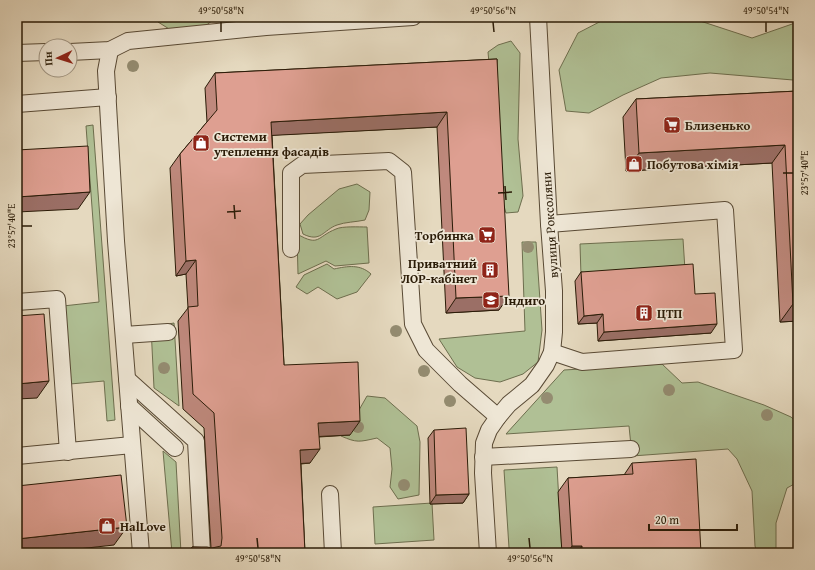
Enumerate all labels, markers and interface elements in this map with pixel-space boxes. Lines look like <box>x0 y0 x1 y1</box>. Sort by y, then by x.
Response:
text: 49°50'58"N <box>198 3 244 18</box>
text: 49°50'56"N <box>470 3 516 18</box>
text: 49°50'54"N <box>743 3 789 18</box>
north arrow <box>38 38 78 78</box>
text: Пн <box>40 51 56 66</box>
supermarket icon: Близенько <box>662 115 682 135</box>
place label: Близенько <box>685 116 750 135</box>
place label: Системи утеплення фасадів <box>213 127 329 161</box>
shop icon: Системи утеплення фасадів <box>191 133 211 153</box>
text: 23°57'40"E <box>797 151 812 195</box>
shop icon: Побутова хімія <box>624 154 644 174</box>
place label: Побутова хімія <box>647 155 739 174</box>
street label: вулиця Роксоляни <box>537 171 563 279</box>
text: 23°57'40"E <box>4 204 19 248</box>
supermarket icon: Торбинка <box>477 225 497 245</box>
place label: Торбинка <box>415 226 474 245</box>
place label: Приватний ЛОР-кабінет <box>401 254 477 288</box>
building icon: Приватний ЛОР-кабінет <box>480 260 500 280</box>
school or university icon: Індиго <box>481 290 501 310</box>
place label: Індиго <box>504 291 545 310</box>
building icon: ЦТП <box>634 303 654 323</box>
place label: ЦТП <box>657 304 683 323</box>
scale bar <box>649 506 737 532</box>
text: 20 m <box>655 511 679 528</box>
shop icon: HalLove <box>97 516 117 536</box>
place label: HalLove <box>120 517 166 536</box>
text: 49°50'58"N <box>235 551 281 566</box>
text: 49°50'56"N <box>507 551 553 566</box>

